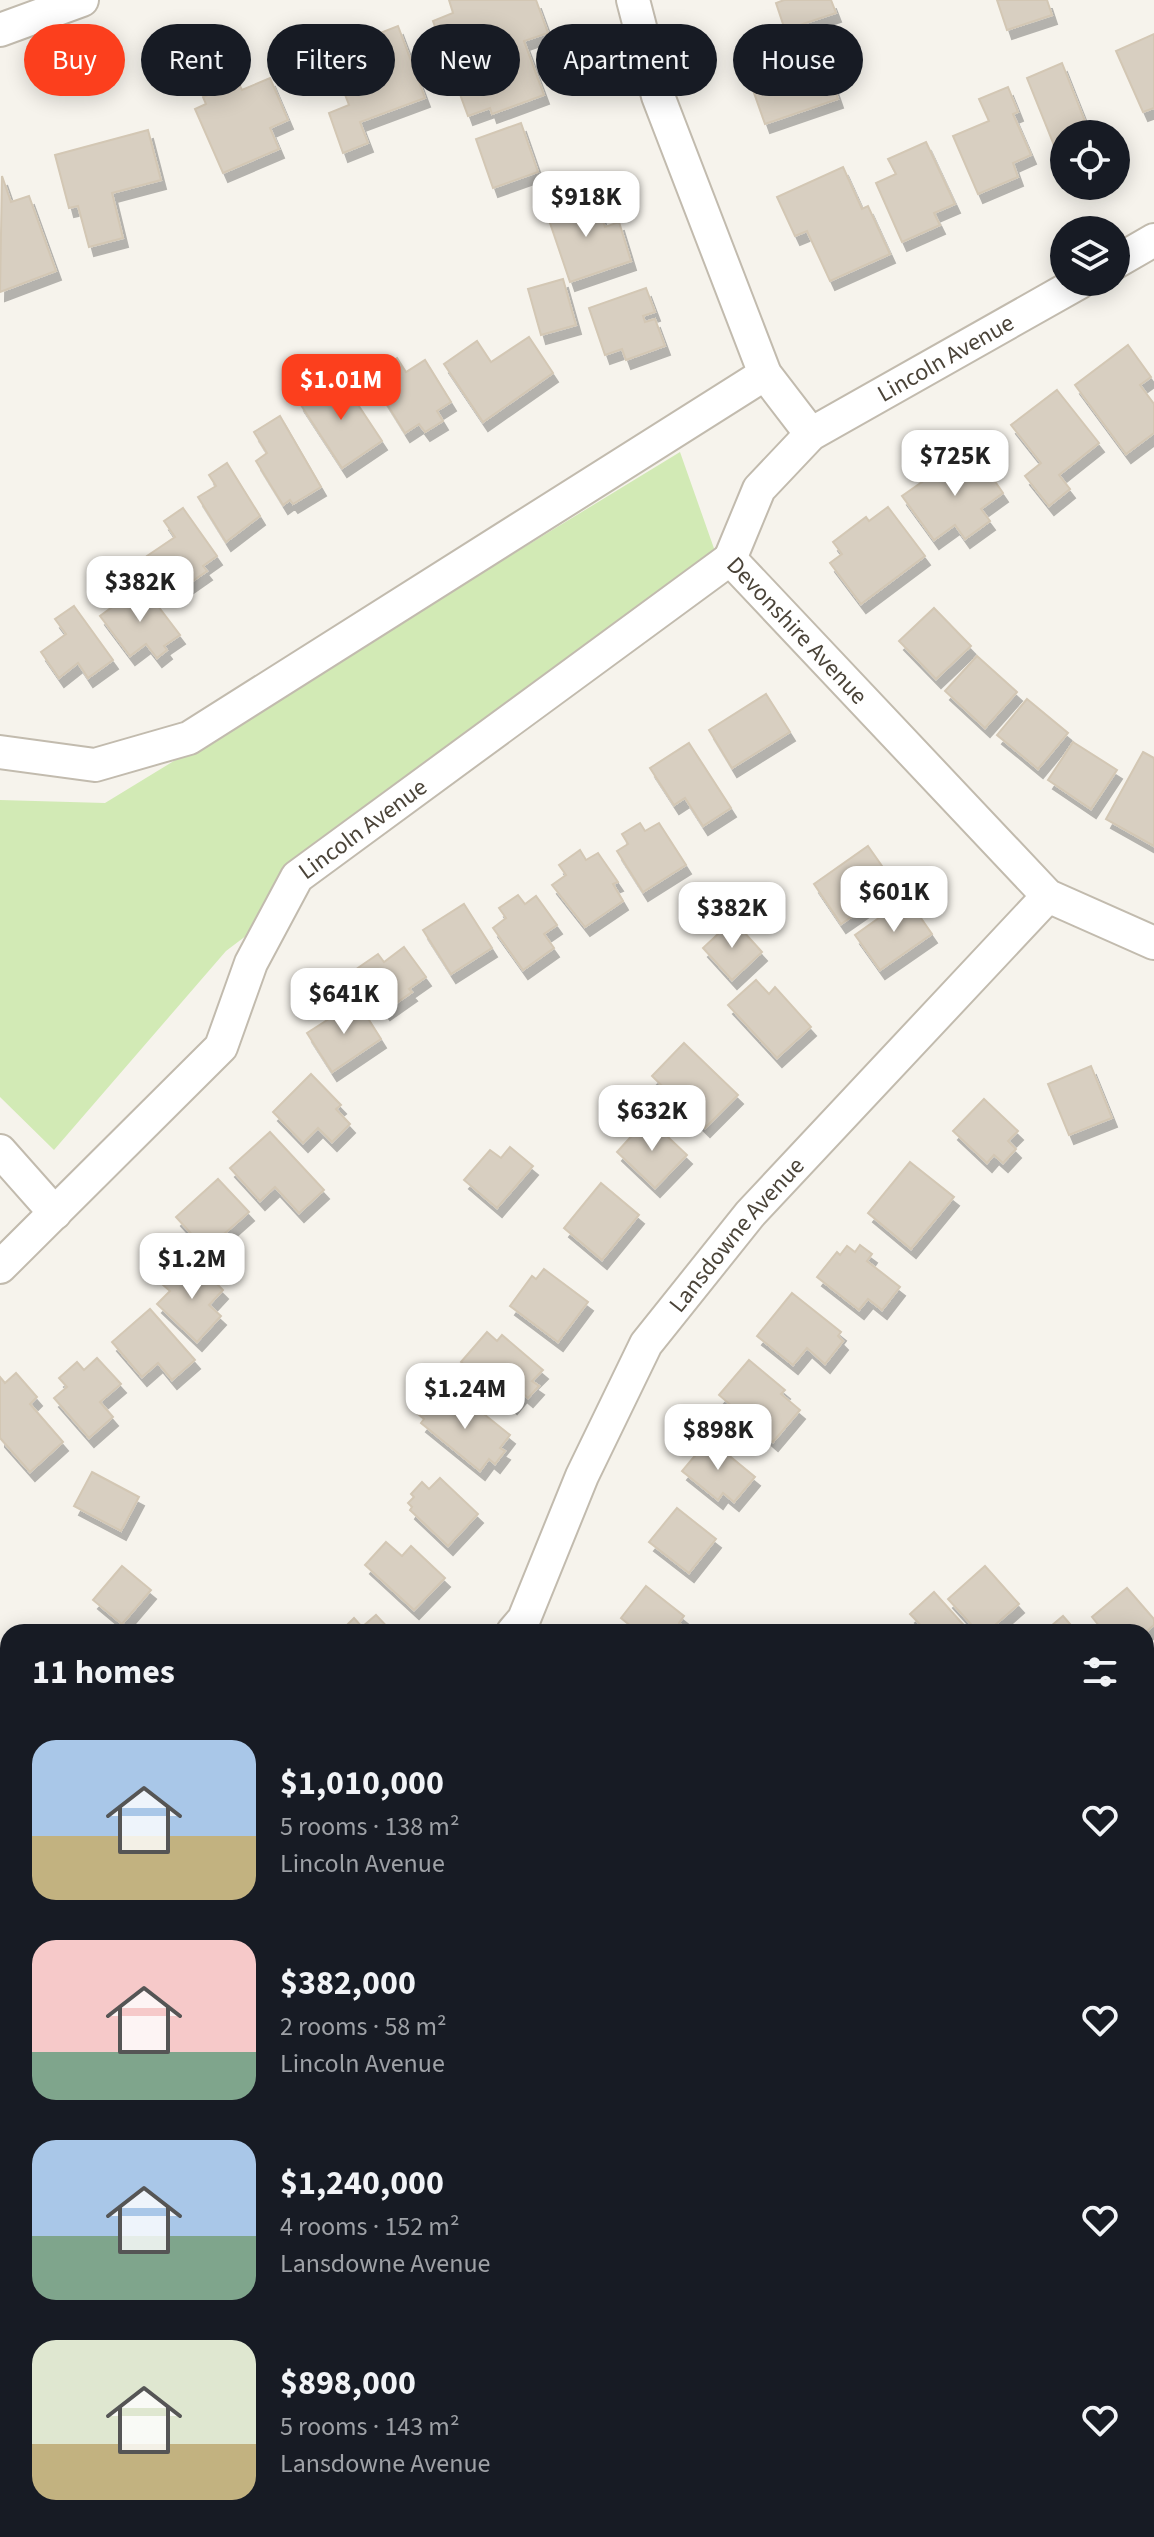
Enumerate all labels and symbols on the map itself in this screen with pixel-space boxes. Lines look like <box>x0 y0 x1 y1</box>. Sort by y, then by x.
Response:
pin: $918K <box>530 171 642 239</box>
street label: Lincoln Avenue <box>871 305 1020 411</box>
pin: $1.01M <box>276 354 406 422</box>
pin: $725K <box>899 430 1011 498</box>
street label: Devonshire Avenue <box>719 548 876 712</box>
pin: $382K <box>84 556 196 624</box>
street label: Lincoln Avenue <box>291 770 434 888</box>
pin: $601K <box>838 866 950 934</box>
pin: $382K <box>676 882 788 950</box>
pin: $641K <box>288 968 400 1036</box>
pin: $632K <box>596 1085 708 1153</box>
street label: Lansdowne Avenue <box>660 1149 812 1320</box>
pin: $1.2M <box>136 1233 248 1301</box>
pin: $1.24M <box>400 1363 530 1431</box>
pin: $898K <box>662 1404 774 1472</box>

